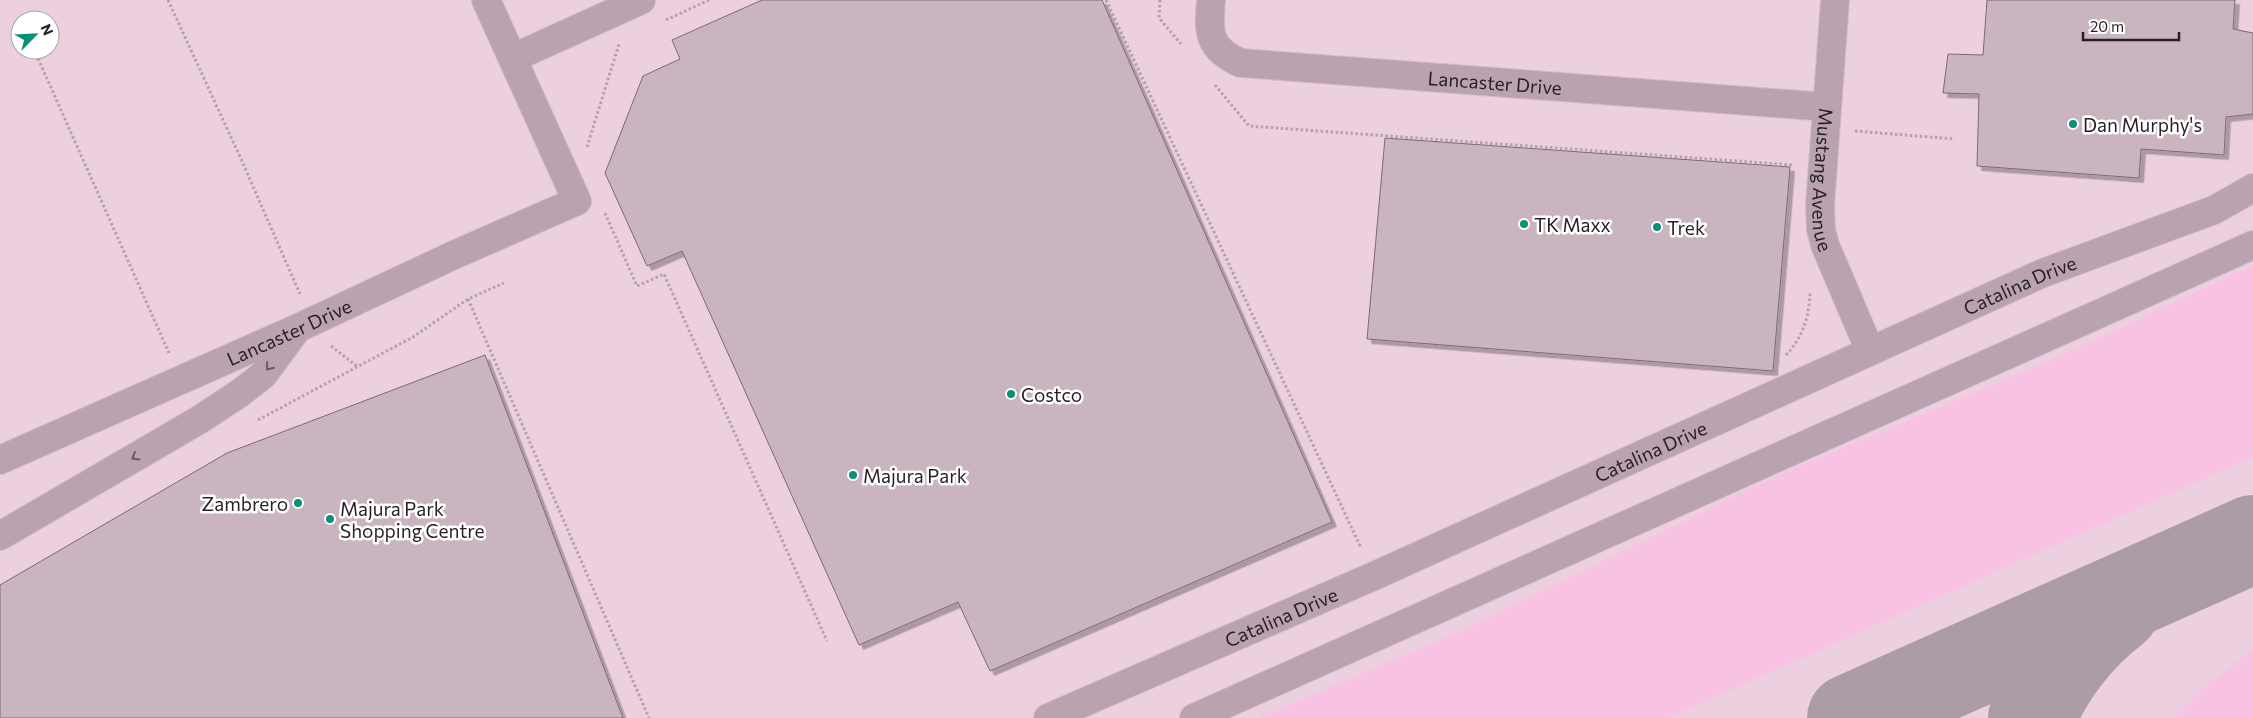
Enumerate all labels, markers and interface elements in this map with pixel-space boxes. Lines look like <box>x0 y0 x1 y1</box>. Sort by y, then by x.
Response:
north arrow <box>10 10 60 60</box>
scale bar <box>2083 10 2179 42</box>
text: 20 m <box>2090 17 2124 35</box>
text: N <box>37 21 57 38</box>
street label: Lancaster Drive <box>1427 66 1563 99</box>
street label: Mustang Avenue <box>1808 107 1839 255</box>
place label: Dan Murphy's <box>2083 113 2202 136</box>
marker: Dan Murphy's <box>2067 118 2079 130</box>
place label: TK Maxx <box>1534 213 1611 236</box>
place label: Trek <box>1667 216 1705 239</box>
marker: TK Maxx <box>1518 218 1530 230</box>
marker: Trek <box>1651 221 1663 233</box>
street label: Catalina Drive <box>1960 250 2079 319</box>
street label: Lancaster Drive <box>223 293 355 370</box>
one-way arrow <box>266 361 274 370</box>
place label: Costco <box>1021 383 1082 406</box>
marker: Costco <box>1005 388 1017 400</box>
street label: Catalina Drive <box>1591 415 1710 486</box>
one-way arrow <box>131 451 140 461</box>
place label: Majura Park <box>863 464 967 487</box>
marker: Majura Park <box>847 469 859 481</box>
place label: Zambrero <box>202 492 288 515</box>
marker: Zambrero <box>292 497 304 509</box>
place label: Majura Park Shopping Centre <box>340 497 485 542</box>
marker: Majura Park Shopping Centre <box>324 513 336 525</box>
street label: Catalina Drive <box>1221 582 1341 651</box>

